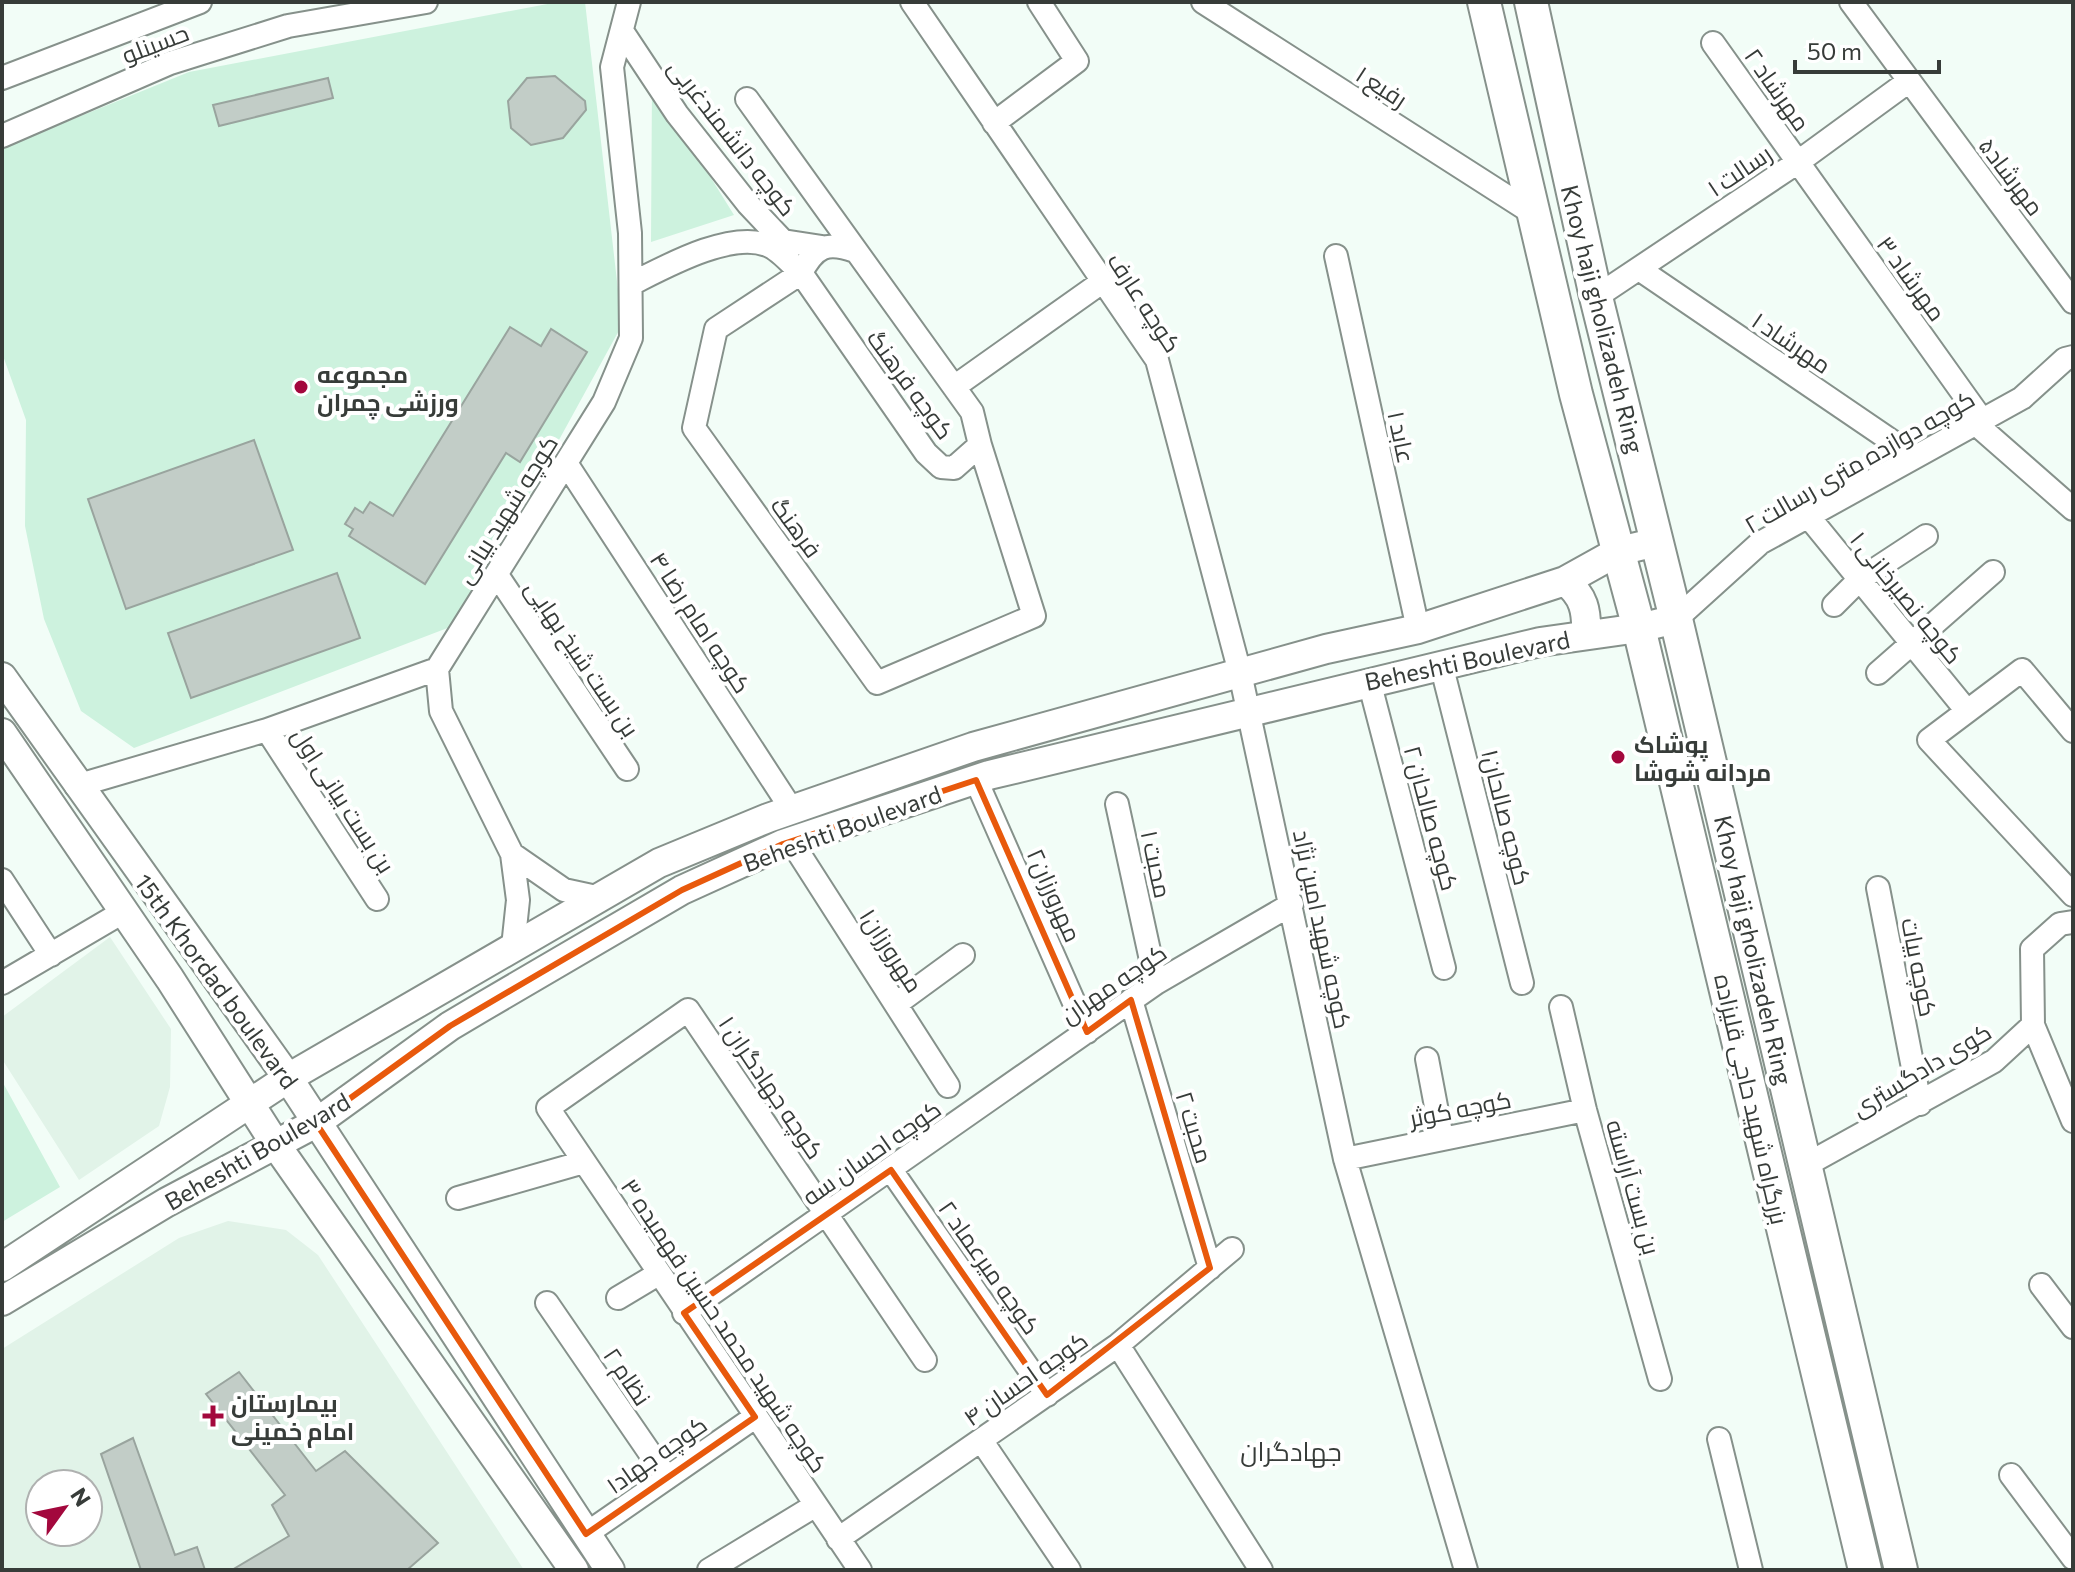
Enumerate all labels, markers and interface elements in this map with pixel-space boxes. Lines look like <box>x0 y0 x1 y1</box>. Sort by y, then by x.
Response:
street label: حسینلو <box>117 17 193 69</box>
scale bar <box>1795 24 1939 74</box>
text: 50 m <box>1807 36 1862 65</box>
street label: مهرشاد ۲ <box>1738 42 1817 136</box>
street label: کوچه دانشمندغربی <box>660 53 803 223</box>
street label: رفیع ۱ <box>1349 59 1413 116</box>
street label: مهرشاد۵ <box>1973 131 2051 221</box>
street label: رسالت ۱ <box>1701 138 1777 202</box>
street label: Khoy haji gholizadeh Ring <box>1556 182 1650 456</box>
street label: مهرشاد ۳ <box>1871 230 1952 327</box>
street label: کوچه عارف <box>1100 247 1188 359</box>
street label: مهرشاد ۱ <box>1746 305 1837 380</box>
street label: کوچه فرهنگ <box>859 324 960 446</box>
place label: مجموعه ورزشی چمران <box>317 359 459 420</box>
marker: مجموعه ورزشی چمران <box>292 378 310 396</box>
street label: کوچه دوازده متری رسالت ۲ <box>1739 383 1981 541</box>
street label: عابد ۱ <box>1382 408 1422 466</box>
street label: کوچه شهید بیانی <box>449 430 566 590</box>
street label: فرهنگ <box>765 491 829 563</box>
street label: کوچه نصیرخانی ۱ <box>1842 525 1969 671</box>
street label: کوچه امام رضا ۴ <box>642 546 758 700</box>
street label: بن بست شیخ بهایی <box>517 574 646 743</box>
street label: Beheshti Boulevard <box>1362 624 1572 696</box>
street label: بن بست بیانی اول <box>285 722 402 879</box>
place label: پوشاک مردانه شوشا <box>1634 729 1771 787</box>
street label: کوچه صالحان ۲ <box>1396 742 1465 894</box>
street label: کوچه صالحان۱ <box>1473 746 1538 889</box>
marker: پوشاک مردانه شوشا <box>1609 748 1627 766</box>
street label: Beheshti Boulevard <box>739 779 945 877</box>
street label: Khoy haji gholizadeh Ring <box>1709 812 1799 1088</box>
street label: محبت ۱ <box>1136 827 1178 901</box>
street label: کوچه شهید امین نژاد <box>1285 827 1358 1032</box>
street label: مهرورزان۲ <box>1021 844 1088 947</box>
street label: 15th Khordad boulevard <box>129 868 305 1094</box>
street label: مهرورزان۱ <box>853 903 930 998</box>
street label: کوچه بیات <box>1893 915 1944 1020</box>
street label: کوچه مهران <box>1055 937 1173 1031</box>
street label: بزرگراه شهید حاجی قلیزاده <box>1708 971 1795 1227</box>
street label: کوچه جهادگران ۱ <box>711 1010 831 1166</box>
street label: کوی دادگستری <box>1846 1016 1996 1123</box>
street label: کوچه کوثر <box>1405 1084 1514 1135</box>
street label: Beheshti Boulevard <box>159 1086 355 1216</box>
street label: محبت ۲ <box>1170 1087 1220 1167</box>
street label: کوچه احسان سه <box>796 1094 948 1213</box>
street label: بن بست آراسته <box>1600 1116 1667 1258</box>
street label: کوچه شهید محمد حسین فهمیده ۳ <box>613 1173 834 1479</box>
street label: کوچه میرعماد ۲ <box>931 1195 1047 1341</box>
street label: کوچه احسان ۴ <box>957 1325 1094 1434</box>
street label: نظام ۲ <box>596 1341 658 1412</box>
place label: بیمارستان امام خمینی <box>231 1388 354 1448</box>
marker: بیمارستان امام خمینی <box>202 1405 224 1427</box>
street label: کوچه جهاد۱ <box>600 1409 714 1502</box>
district label: جهادگران <box>1240 1435 1342 1468</box>
north arrow <box>24 1468 104 1548</box>
text: N <box>65 1483 97 1511</box>

